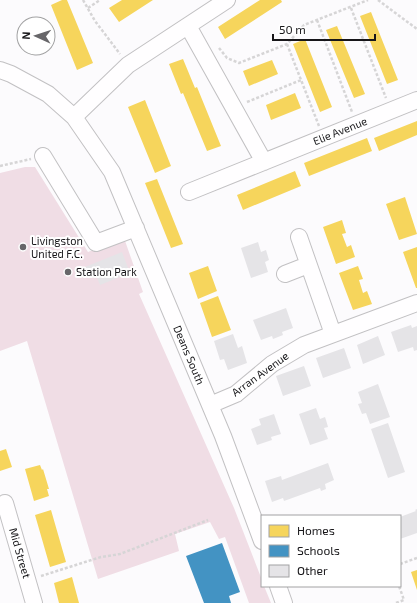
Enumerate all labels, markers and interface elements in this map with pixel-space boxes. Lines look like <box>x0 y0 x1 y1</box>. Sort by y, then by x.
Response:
north arrow <box>16 16 56 56</box>
scale bar <box>273 16 375 42</box>
text: 50 m <box>279 22 306 36</box>
text: N <box>19 31 32 40</box>
street label: Elie Avenue <box>311 114 369 147</box>
place label: Livingston United F.C. <box>31 234 83 260</box>
marker: Livingston United F.C. <box>18 242 28 252</box>
place label: Station Park <box>76 265 137 278</box>
marker: Station Park <box>63 267 73 277</box>
street label: Deans South <box>171 323 208 386</box>
street label: Arran Avenue <box>229 349 291 399</box>
legend <box>261 515 401 587</box>
text: Homes <box>297 523 335 537</box>
street label: Mid Street <box>7 526 34 580</box>
text: Schools <box>297 543 340 557</box>
text: Other <box>297 563 328 577</box>

